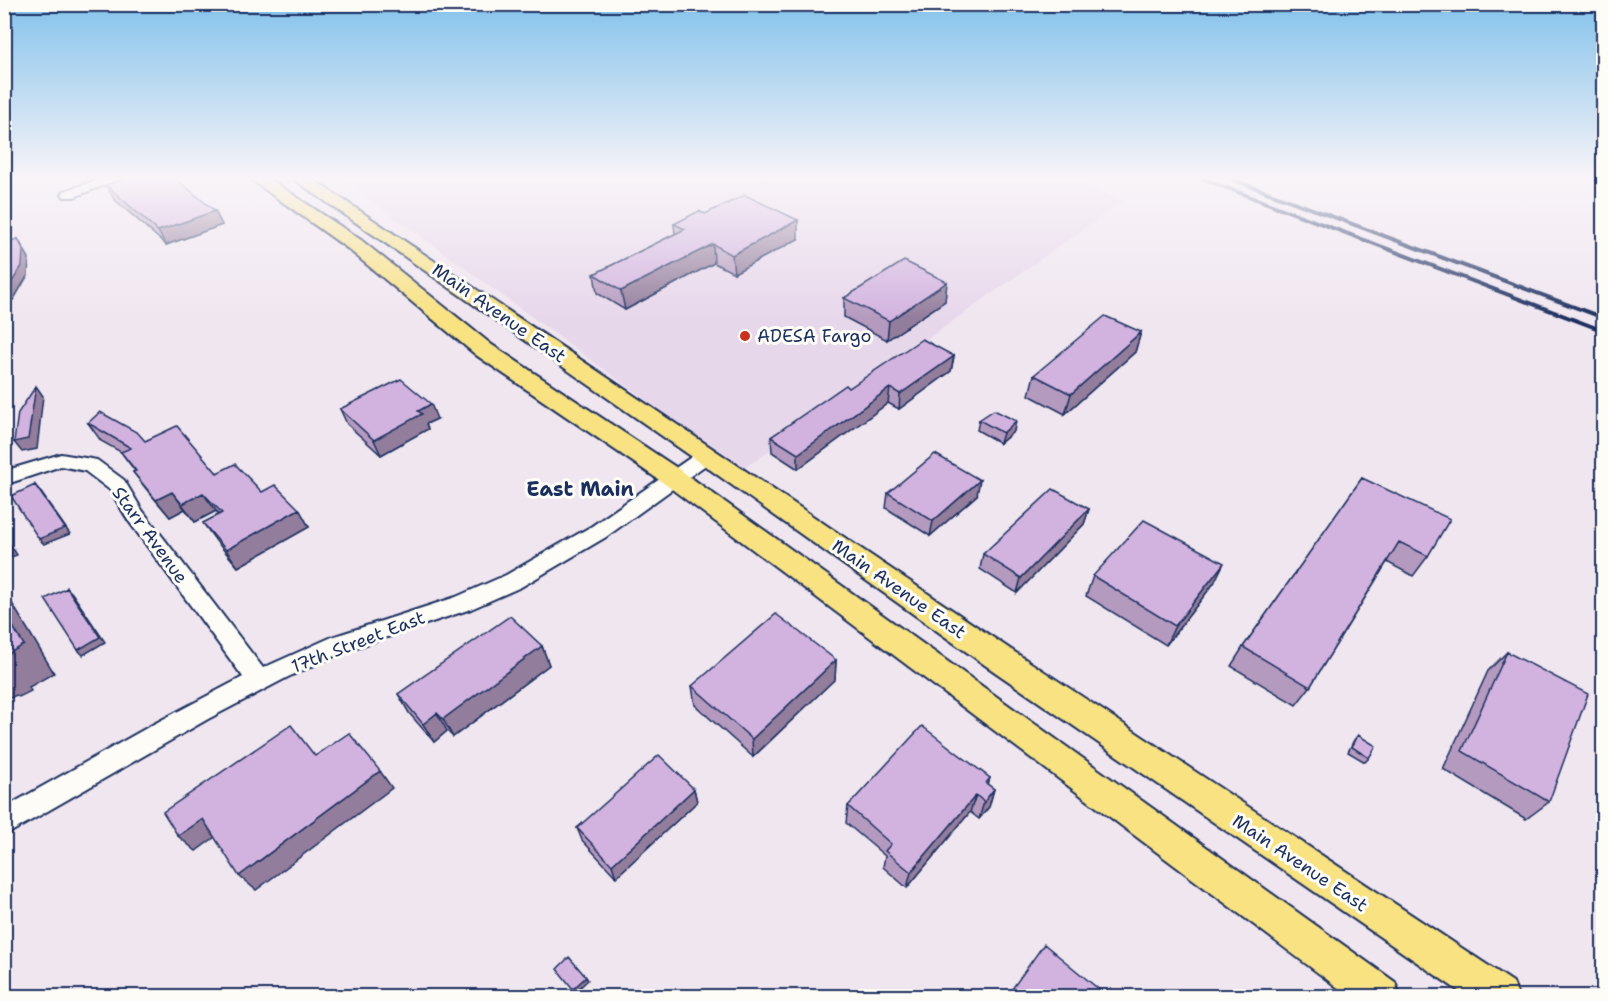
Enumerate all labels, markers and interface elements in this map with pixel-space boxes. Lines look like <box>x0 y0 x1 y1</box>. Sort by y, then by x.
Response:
street label: Main Avenue East <box>427 258 571 368</box>
place label: ADESA Fargo <box>757 324 871 348</box>
marker: ADESA Fargo <box>738 329 752 343</box>
district label: East Main <box>526 476 634 502</box>
street label: Starr Avenue <box>107 482 193 588</box>
street label: Main Avenue East <box>827 534 971 644</box>
street label: 17th Street East <box>288 605 428 679</box>
street label: Main Avenue East <box>1228 809 1373 917</box>

